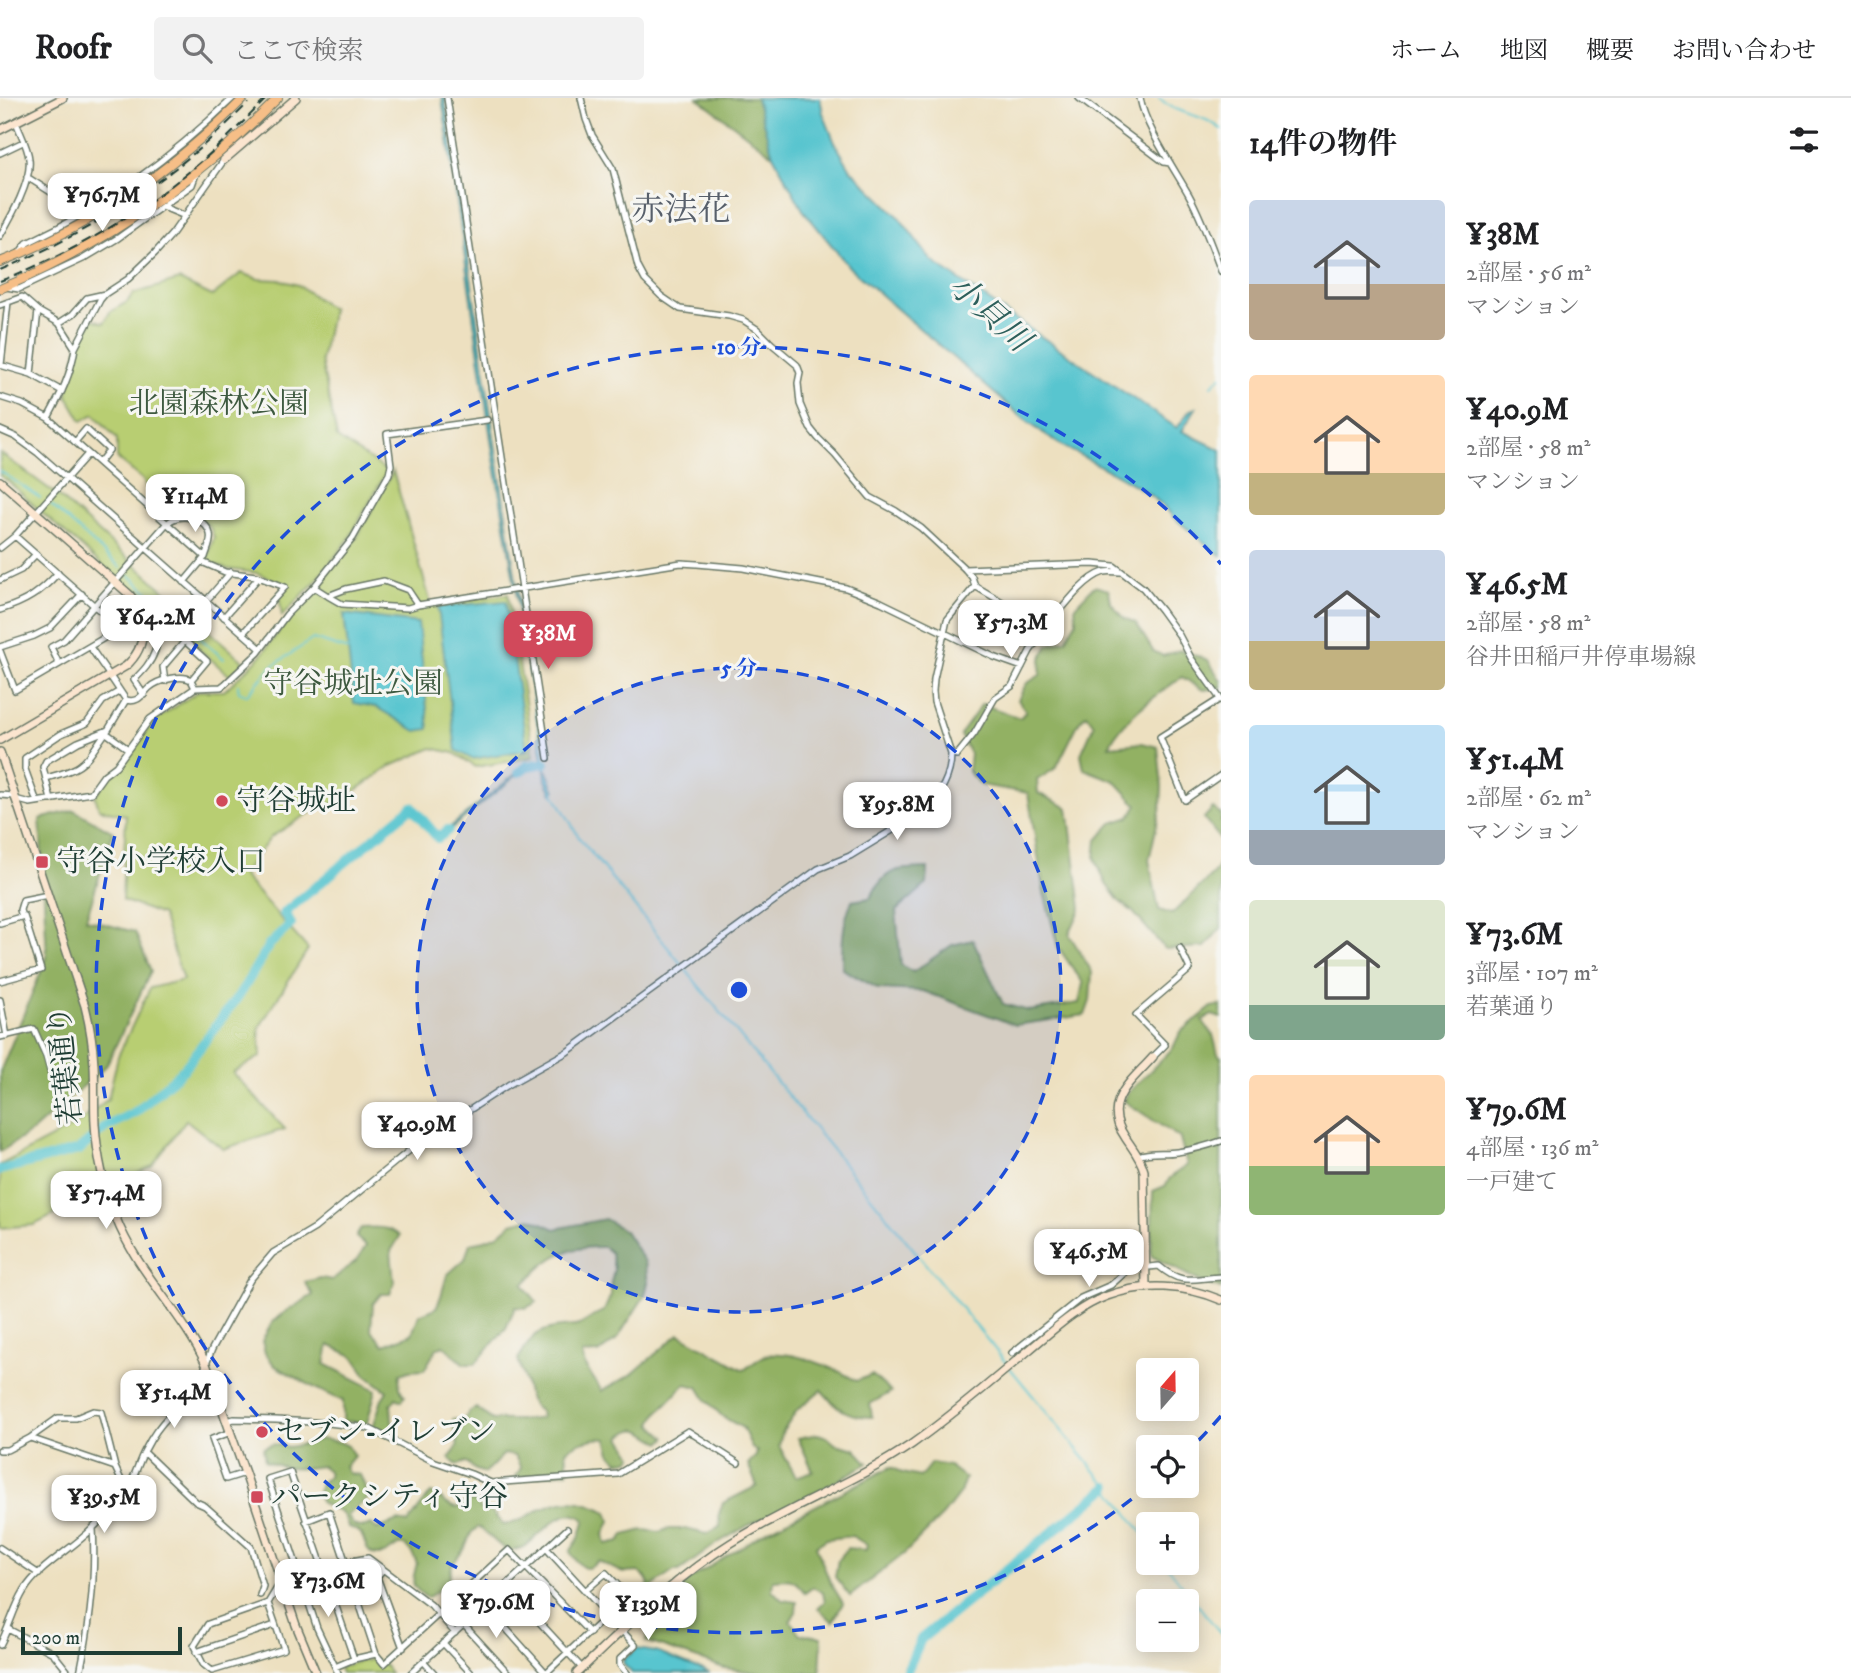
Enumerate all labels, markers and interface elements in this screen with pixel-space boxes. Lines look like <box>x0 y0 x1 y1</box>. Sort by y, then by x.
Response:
search box <box>154 17 644 80</box>
text: Roofr <box>35 28 112 69</box>
icon: search <box>178 29 216 67</box>
text: ここで検索 <box>234 35 364 68</box>
text: ホーム <box>1390 36 1462 66</box>
text: 地図 <box>1500 36 1548 66</box>
text: 概要 <box>1586 36 1634 66</box>
text: お問い合わせ <box>1672 36 1816 66</box>
icon: filters <box>1785 121 1823 159</box>
text: 14件の物件 <box>1249 126 1397 163</box>
pin: ¥76.7M <box>45 174 159 233</box>
text: ¥76.7M <box>64 181 140 210</box>
district label: 赤法花 <box>632 190 731 231</box>
text: ¥38M <box>1466 217 1540 254</box>
icon: home <box>1305 228 1389 312</box>
text: 2部屋 · 56 m² <box>1466 259 1591 288</box>
water label: 小貝川 <box>940 267 1040 363</box>
text: マンション <box>1466 293 1580 322</box>
text: 10 分 <box>717 335 761 361</box>
park label: 北園森林公園 <box>129 386 309 423</box>
text: ¥40.9M <box>1466 392 1569 429</box>
icon: home <box>1305 403 1389 487</box>
text: 2部屋 · 58 m² <box>1466 434 1591 463</box>
text: マンション <box>1466 468 1580 497</box>
pin: ¥114M <box>146 474 244 534</box>
text: ¥114M <box>162 482 228 511</box>
text: ¥46.5M <box>1466 567 1568 604</box>
icon: home <box>1305 578 1389 662</box>
pin: ¥64.2M <box>99 596 213 655</box>
pin: ¥57.3M <box>954 601 1068 660</box>
text: ¥64.2M <box>117 603 195 632</box>
text: ¥57.3M <box>974 608 1048 637</box>
text: 2部屋 · 58 m² <box>1466 609 1591 638</box>
pin: ¥38M <box>507 612 589 671</box>
text: ¥38M <box>520 619 576 648</box>
text: 谷井田稲戸井停車場線 <box>1466 643 1696 672</box>
text: 5 分 <box>720 656 757 682</box>
park label: 守谷城址公園 <box>263 666 443 703</box>
text: ¥51.4M <box>1466 742 1564 779</box>
icon: home <box>1305 753 1389 837</box>
pin: ¥95.8M <box>840 782 954 842</box>
place label: 守谷城址 <box>236 783 356 820</box>
text: 2部屋 · 62 m² <box>1466 784 1591 813</box>
text: ¥95.8M <box>859 790 935 819</box>
marker: 守谷城址 <box>214 793 230 809</box>
text: マンション <box>1466 818 1580 847</box>
place label: 守谷小学校入口 <box>56 844 266 881</box>
marker: 守谷小学校入口 <box>34 854 50 870</box>
text: ¥73.6M <box>1466 917 1563 954</box>
icon: home <box>1305 928 1389 1012</box>
text: 3部屋 · 107 m² <box>1466 959 1598 988</box>
centre of rings <box>727 978 751 1002</box>
text: 若葉通り <box>1466 993 1558 1022</box>
street label: 若葉通り <box>41 1003 91 1127</box>
text: ¥79.6M <box>1466 1092 1567 1129</box>
pin: ¥40.9M <box>360 1102 474 1162</box>
icon: home <box>1305 1103 1389 1187</box>
text: ¥40.9M <box>378 1110 457 1139</box>
text: 4部屋 · 136 m² <box>1466 1134 1599 1163</box>
text: 一戸建て <box>1466 1168 1558 1197</box>
pin: ¥57.4M <box>49 1172 163 1231</box>
text: ¥57.4M <box>67 1179 145 1208</box>
pin: ¥46.5M <box>1032 1230 1146 1289</box>
text: ¥46.5M <box>1050 1237 1128 1266</box>
north arrow <box>1136 1358 1199 1421</box>
map controls <box>1136 1358 1199 1652</box>
pin: ¥51.4M <box>117 1370 231 1430</box>
text: ¥51.4M <box>136 1378 212 1407</box>
place label: セブン-イレブン <box>276 1414 496 1451</box>
marker: セブン-イレブン <box>254 1424 270 1440</box>
button: locate <box>1136 1435 1199 1498</box>
pin: ¥39.5M <box>47 1476 161 1535</box>
place label: パークシティ守谷 <box>271 1479 509 1516</box>
text: ¥39.5M <box>67 1483 141 1512</box>
marker: パークシティ守谷 <box>249 1489 265 1505</box>
button: + <box>1136 1512 1199 1575</box>
pin: ¥73.6M <box>271 1560 385 1619</box>
text: ¥73.6M <box>291 1567 365 1596</box>
pin: ¥79.6M <box>439 1580 553 1640</box>
pin: ¥139M <box>599 1582 697 1642</box>
text: ¥79.6M <box>457 1588 535 1617</box>
button: − <box>1136 1589 1199 1652</box>
text: ¥139M <box>616 1590 680 1619</box>
scale bar <box>21 1624 182 1656</box>
text: 200 m <box>32 1627 80 1650</box>

